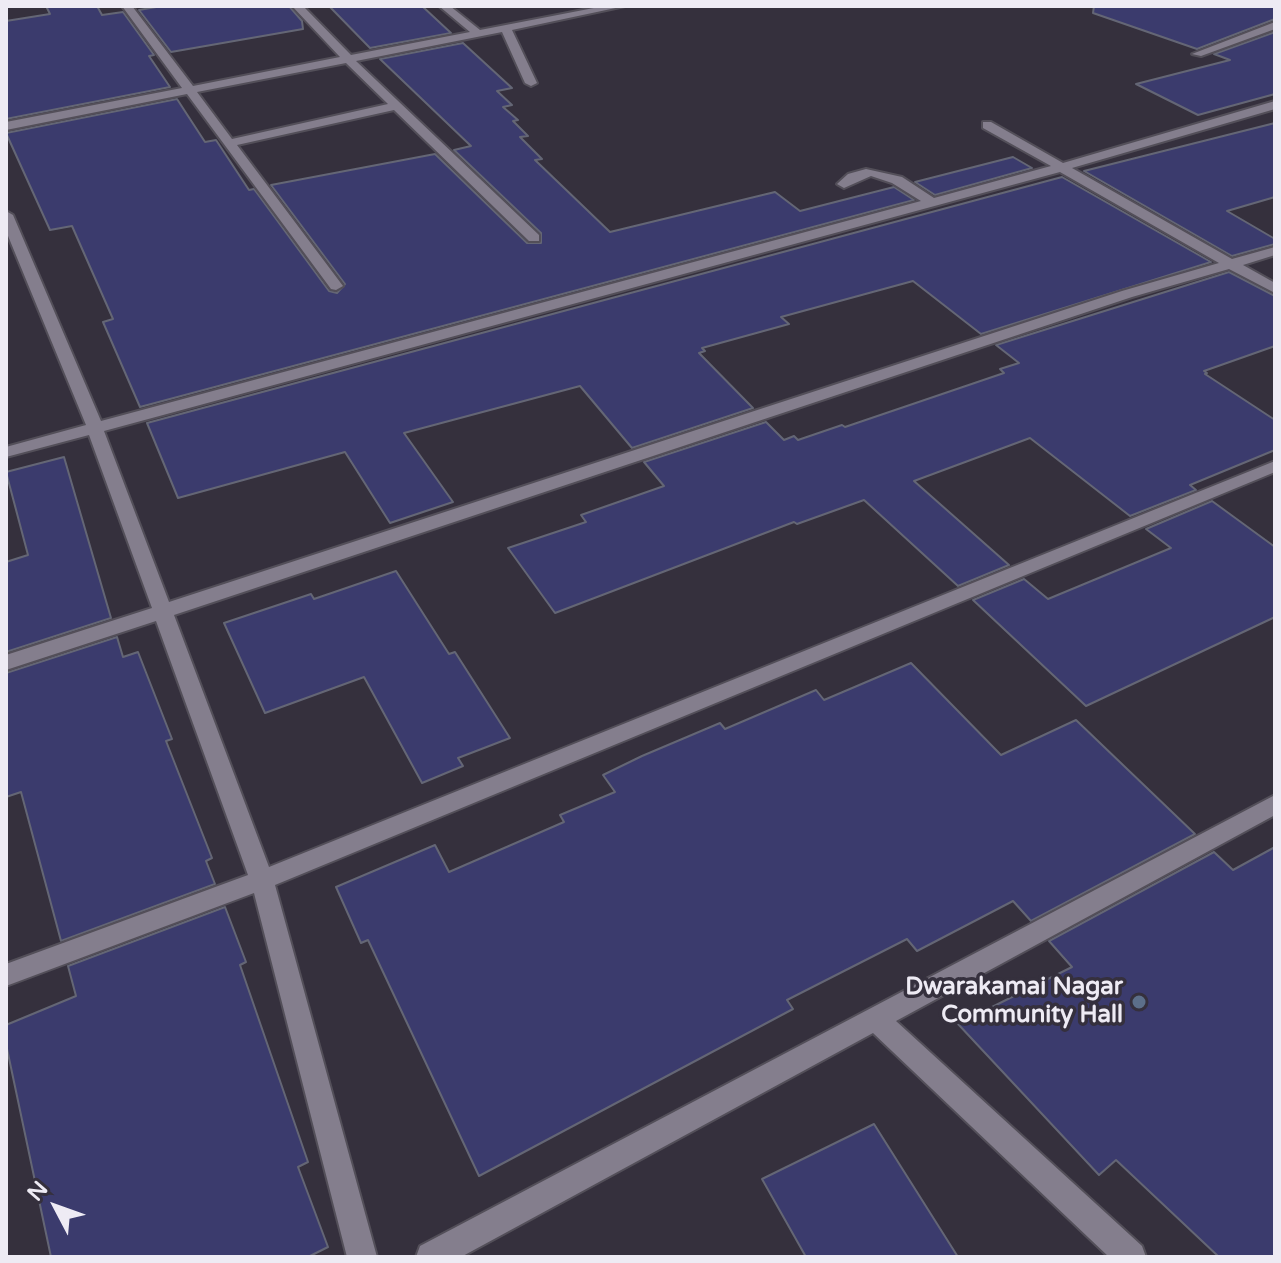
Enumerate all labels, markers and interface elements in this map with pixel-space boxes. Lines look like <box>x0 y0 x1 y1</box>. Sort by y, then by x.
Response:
place label: Dwarakamai Nagar Community Hall <box>905 974 1123 1030</box>
marker: Dwarakamai Nagar Community Hall <box>1130 993 1148 1011</box>
north arrow <box>16 1167 96 1247</box>
text: N <box>22 1176 53 1206</box>

